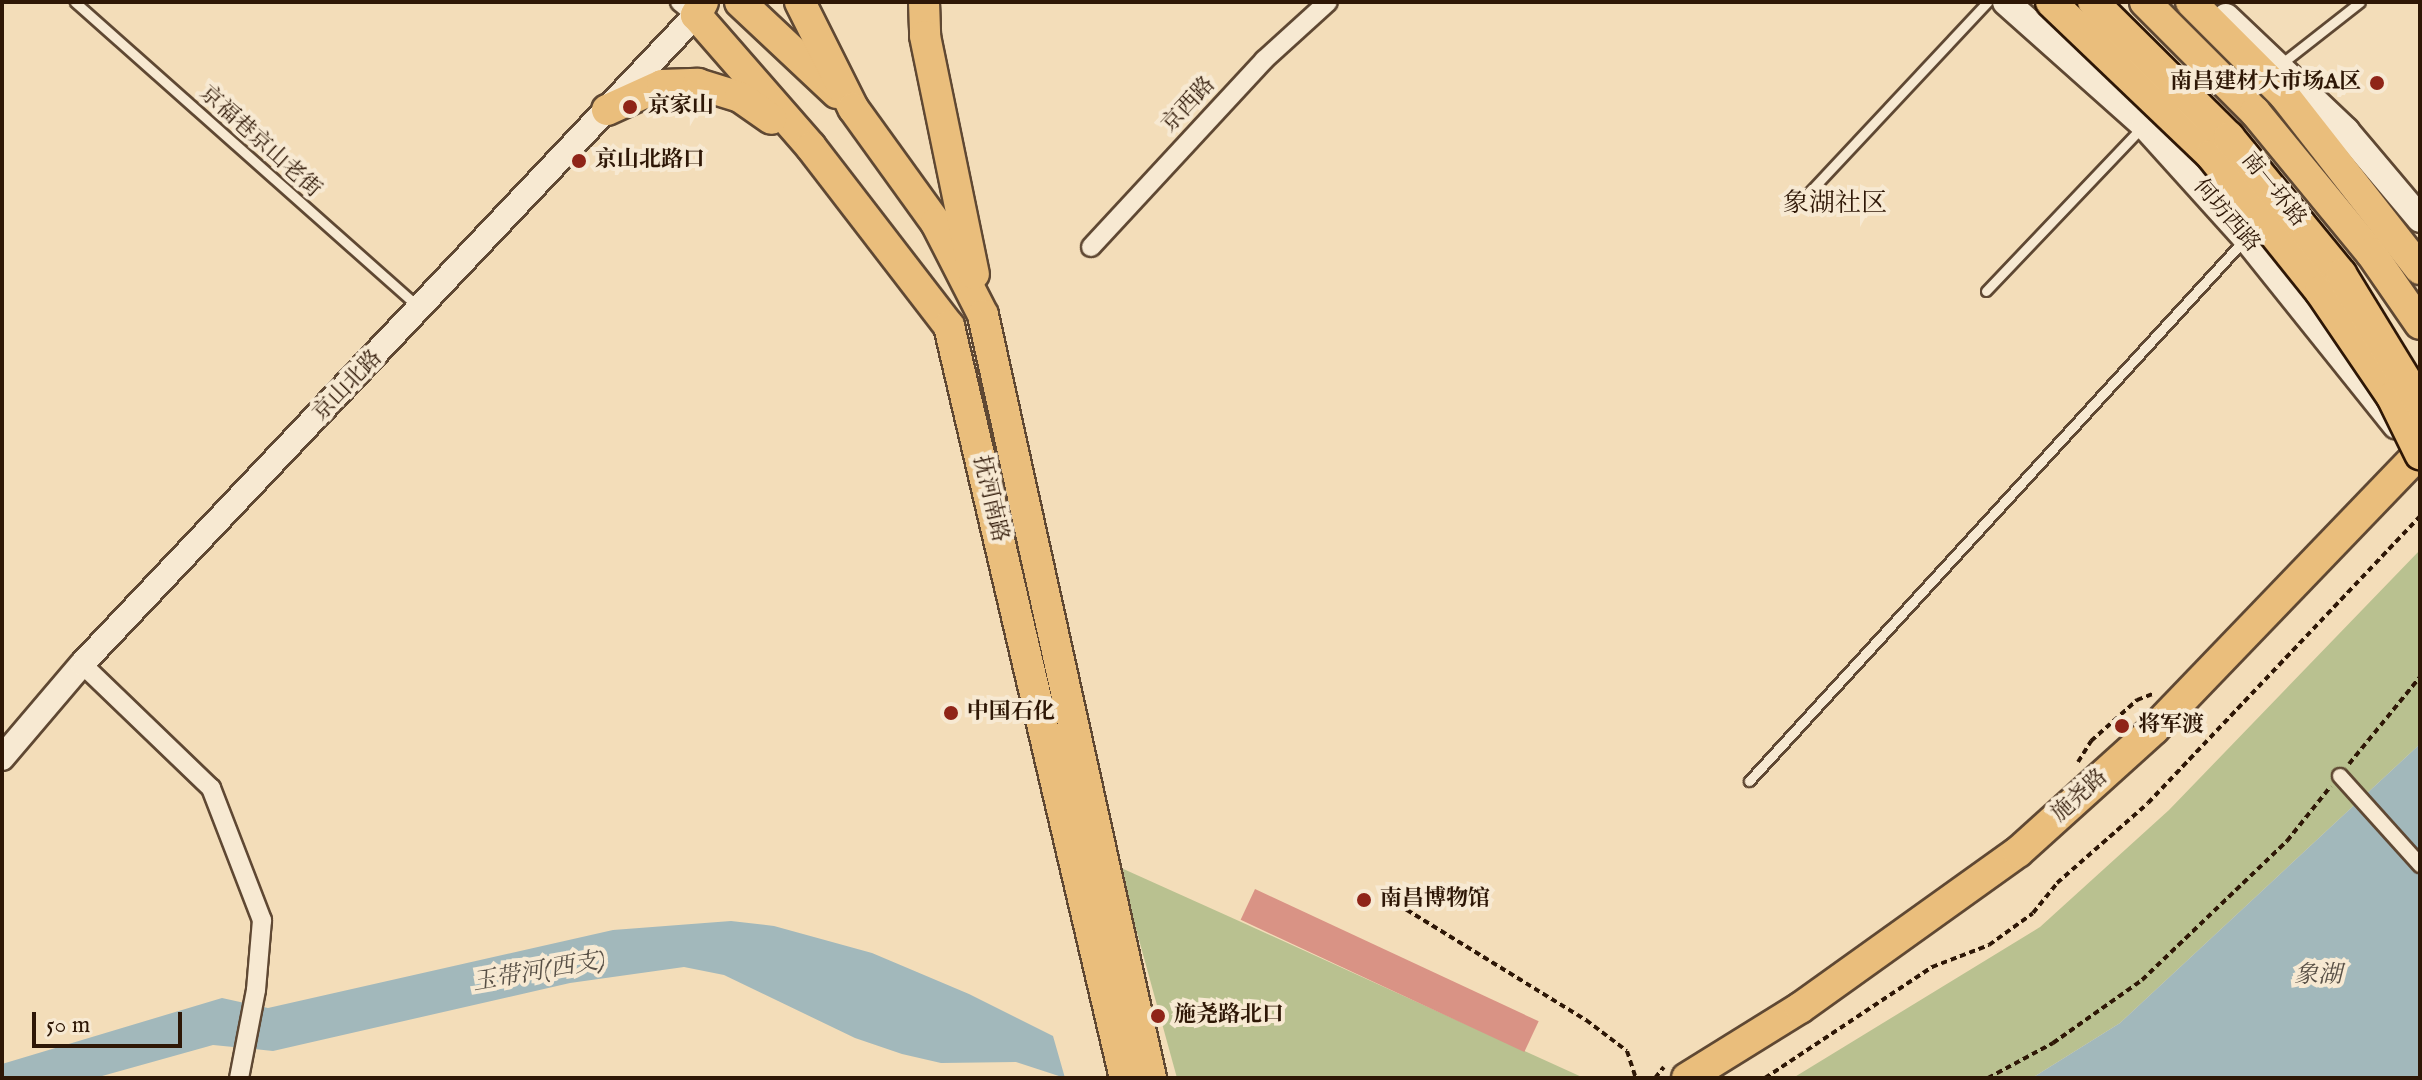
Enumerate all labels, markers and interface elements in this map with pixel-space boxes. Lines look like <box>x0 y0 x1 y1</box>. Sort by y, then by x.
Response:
place label: 南昌建材大市场A区 <box>2170 70 2361 96</box>
street label: 京西路 <box>1157 72 1221 138</box>
marker: 南昌建材大市场A区 <box>2368 74 2386 92</box>
street label: 京福巷京山老街 <box>194 81 326 203</box>
place label: 京家山 <box>648 94 714 120</box>
marker: 京家山 <box>619 96 641 118</box>
street label: 南一环路 <box>2235 147 2311 233</box>
place label: 京山北路口 <box>595 148 705 174</box>
marker: 京山北路口 <box>570 152 588 170</box>
street label: 何坊西路 <box>2187 174 2265 258</box>
district label: 象湖社区 <box>1783 188 1887 220</box>
street label: 京山北路 <box>308 345 388 427</box>
street label: 抚河南路 <box>967 453 1013 545</box>
place label: 中国石化 <box>967 700 1055 726</box>
marker: 中国石化 <box>942 704 960 722</box>
place label: 将军渡 <box>2138 713 2204 739</box>
marker: 将军渡 <box>2113 717 2131 735</box>
street label: 施尧路 <box>2047 764 2113 828</box>
place label: 南昌博物馆 <box>1380 887 1490 913</box>
marker: 南昌博物馆 <box>1355 891 1373 909</box>
water label: 玉带河(西支) <box>470 946 608 998</box>
water label: 象湖 <box>2294 962 2342 990</box>
scale bar <box>36 996 186 1046</box>
place label: 施尧路北口 <box>1174 1003 1284 1029</box>
marker: 施尧路北口 <box>1149 1007 1167 1025</box>
text: 50 m <box>46 1010 90 1041</box>

